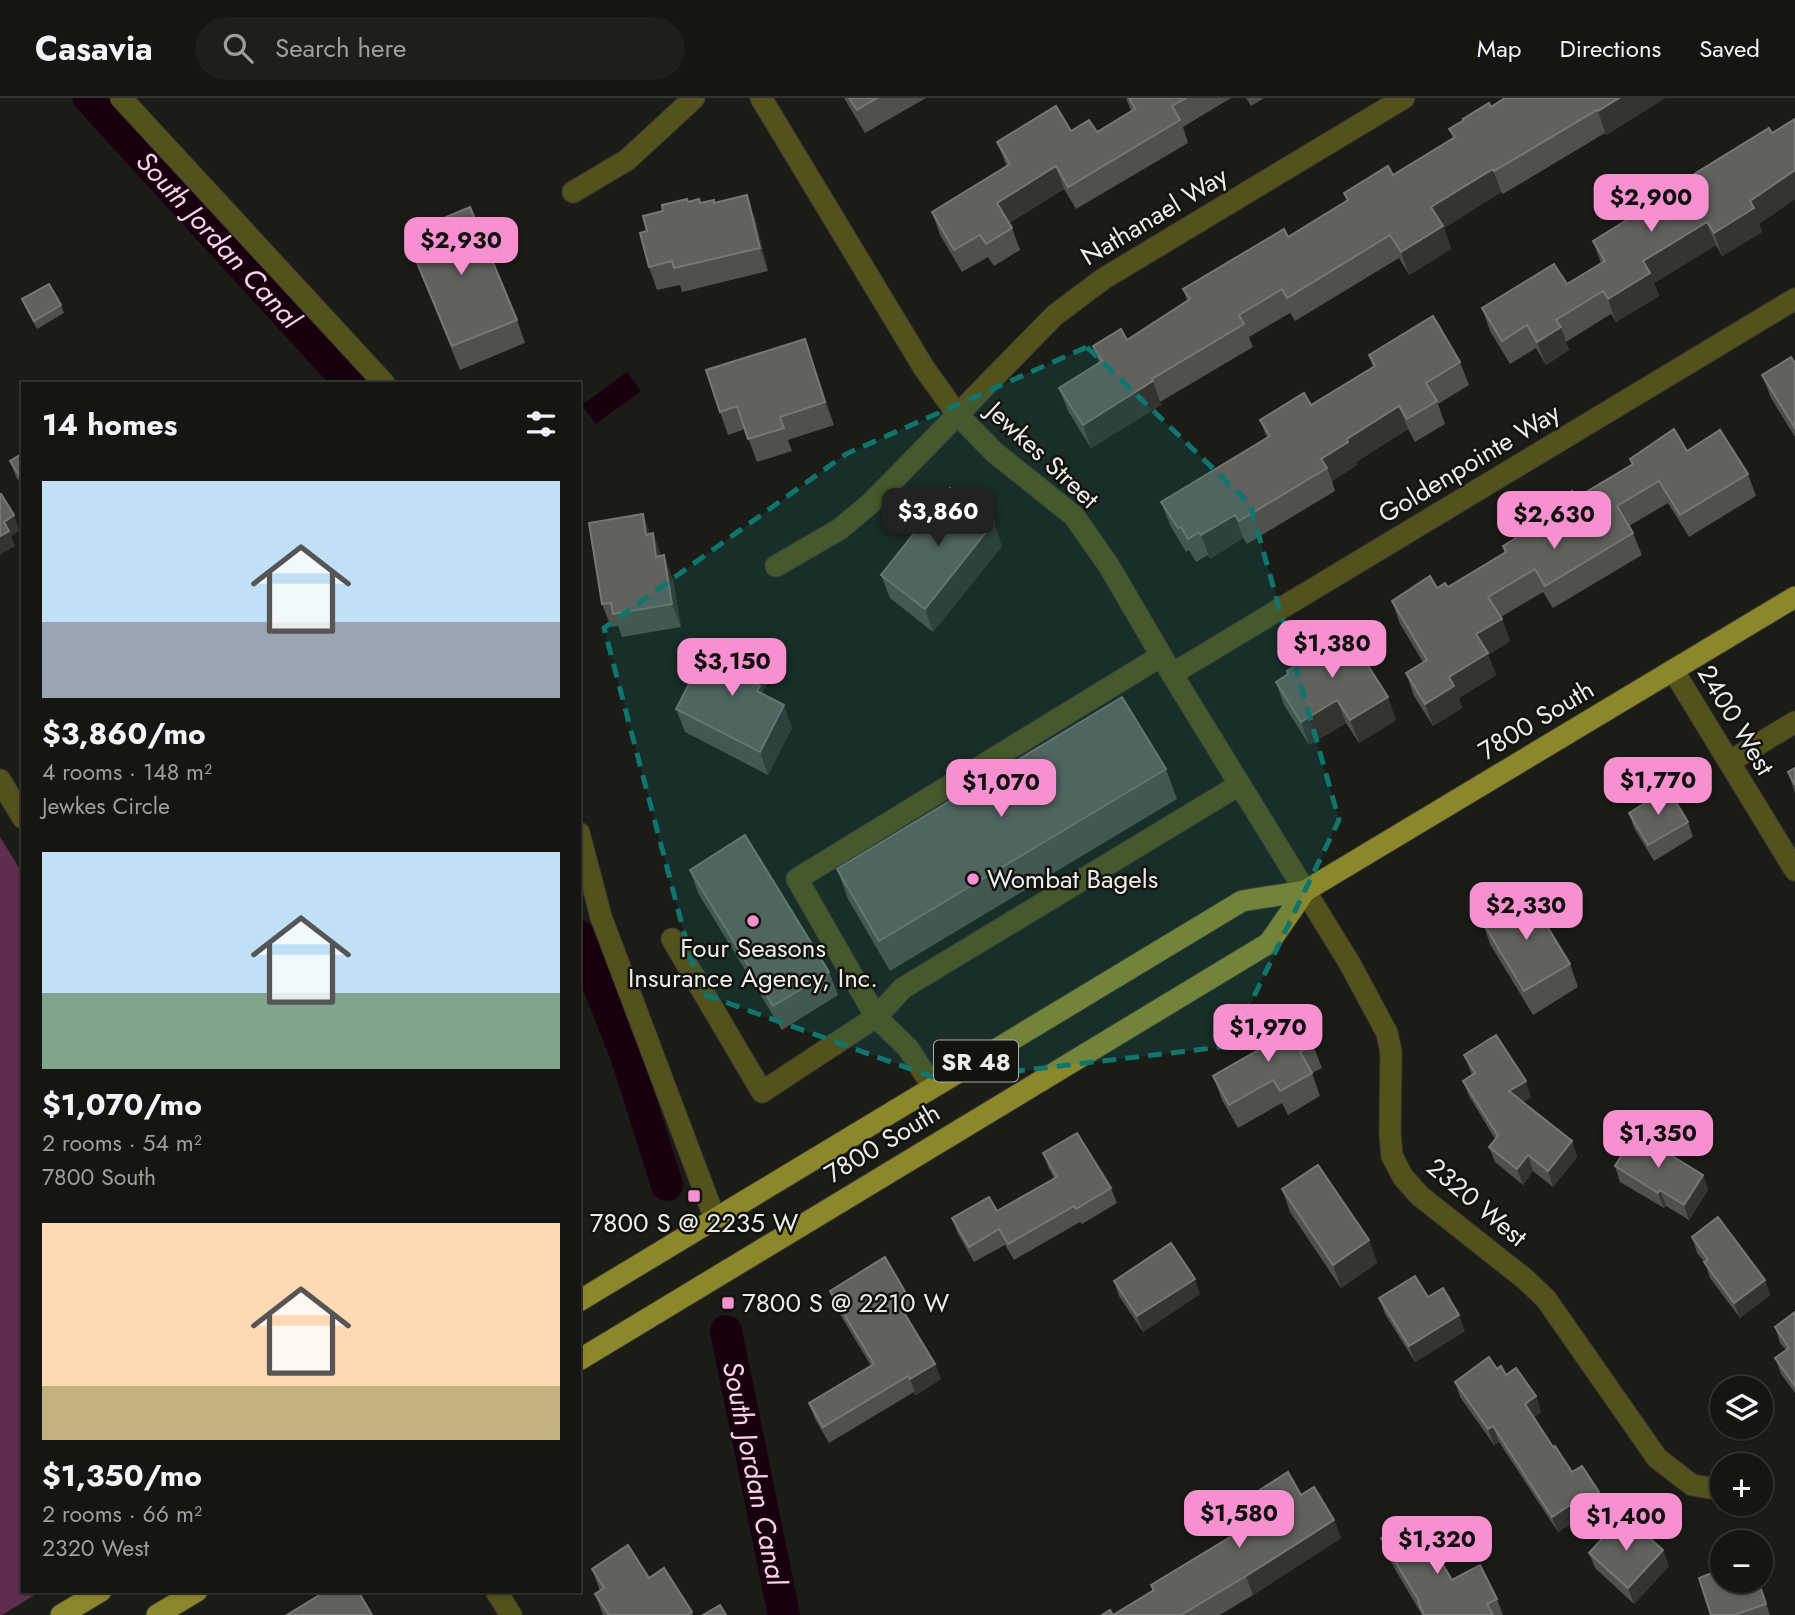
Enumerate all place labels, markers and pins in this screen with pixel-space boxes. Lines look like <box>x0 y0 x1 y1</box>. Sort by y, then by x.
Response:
pin: $2,900 <box>1594 174 1708 234</box>
pin: $2,930 <box>404 218 518 277</box>
pin: $3,860 <box>881 489 995 548</box>
pin: $2,630 <box>1497 491 1611 551</box>
pin: $1,380 <box>1275 620 1389 680</box>
pin: $3,150 <box>675 638 789 698</box>
pin: $1,770 <box>1601 758 1715 817</box>
pin: $1,070 <box>944 760 1058 819</box>
place label: Wombat Bagels <box>987 860 1158 898</box>
marker: Wombat Bagels <box>965 871 981 887</box>
pin: $2,330 <box>1469 882 1583 942</box>
marker: Four Seasons Insurance Agency, Inc. <box>745 913 761 929</box>
place label: Four Seasons Insurance Agency, Inc. <box>628 929 878 997</box>
pin: $1,970 <box>1211 1004 1325 1064</box>
pin: $1,350 <box>1601 1110 1715 1170</box>
marker: 7800 S @ 2235 W <box>686 1188 702 1204</box>
place label: 7800 S @ 2235 W <box>590 1204 799 1242</box>
place label: 7800 S @ 2210 W <box>742 1284 949 1322</box>
marker: 7800 S @ 2210 W <box>720 1295 736 1311</box>
pin: $1,580 <box>1182 1490 1296 1550</box>
pin: $1,400 <box>1569 1494 1683 1553</box>
pin: $1,320 <box>1380 1516 1494 1576</box>

